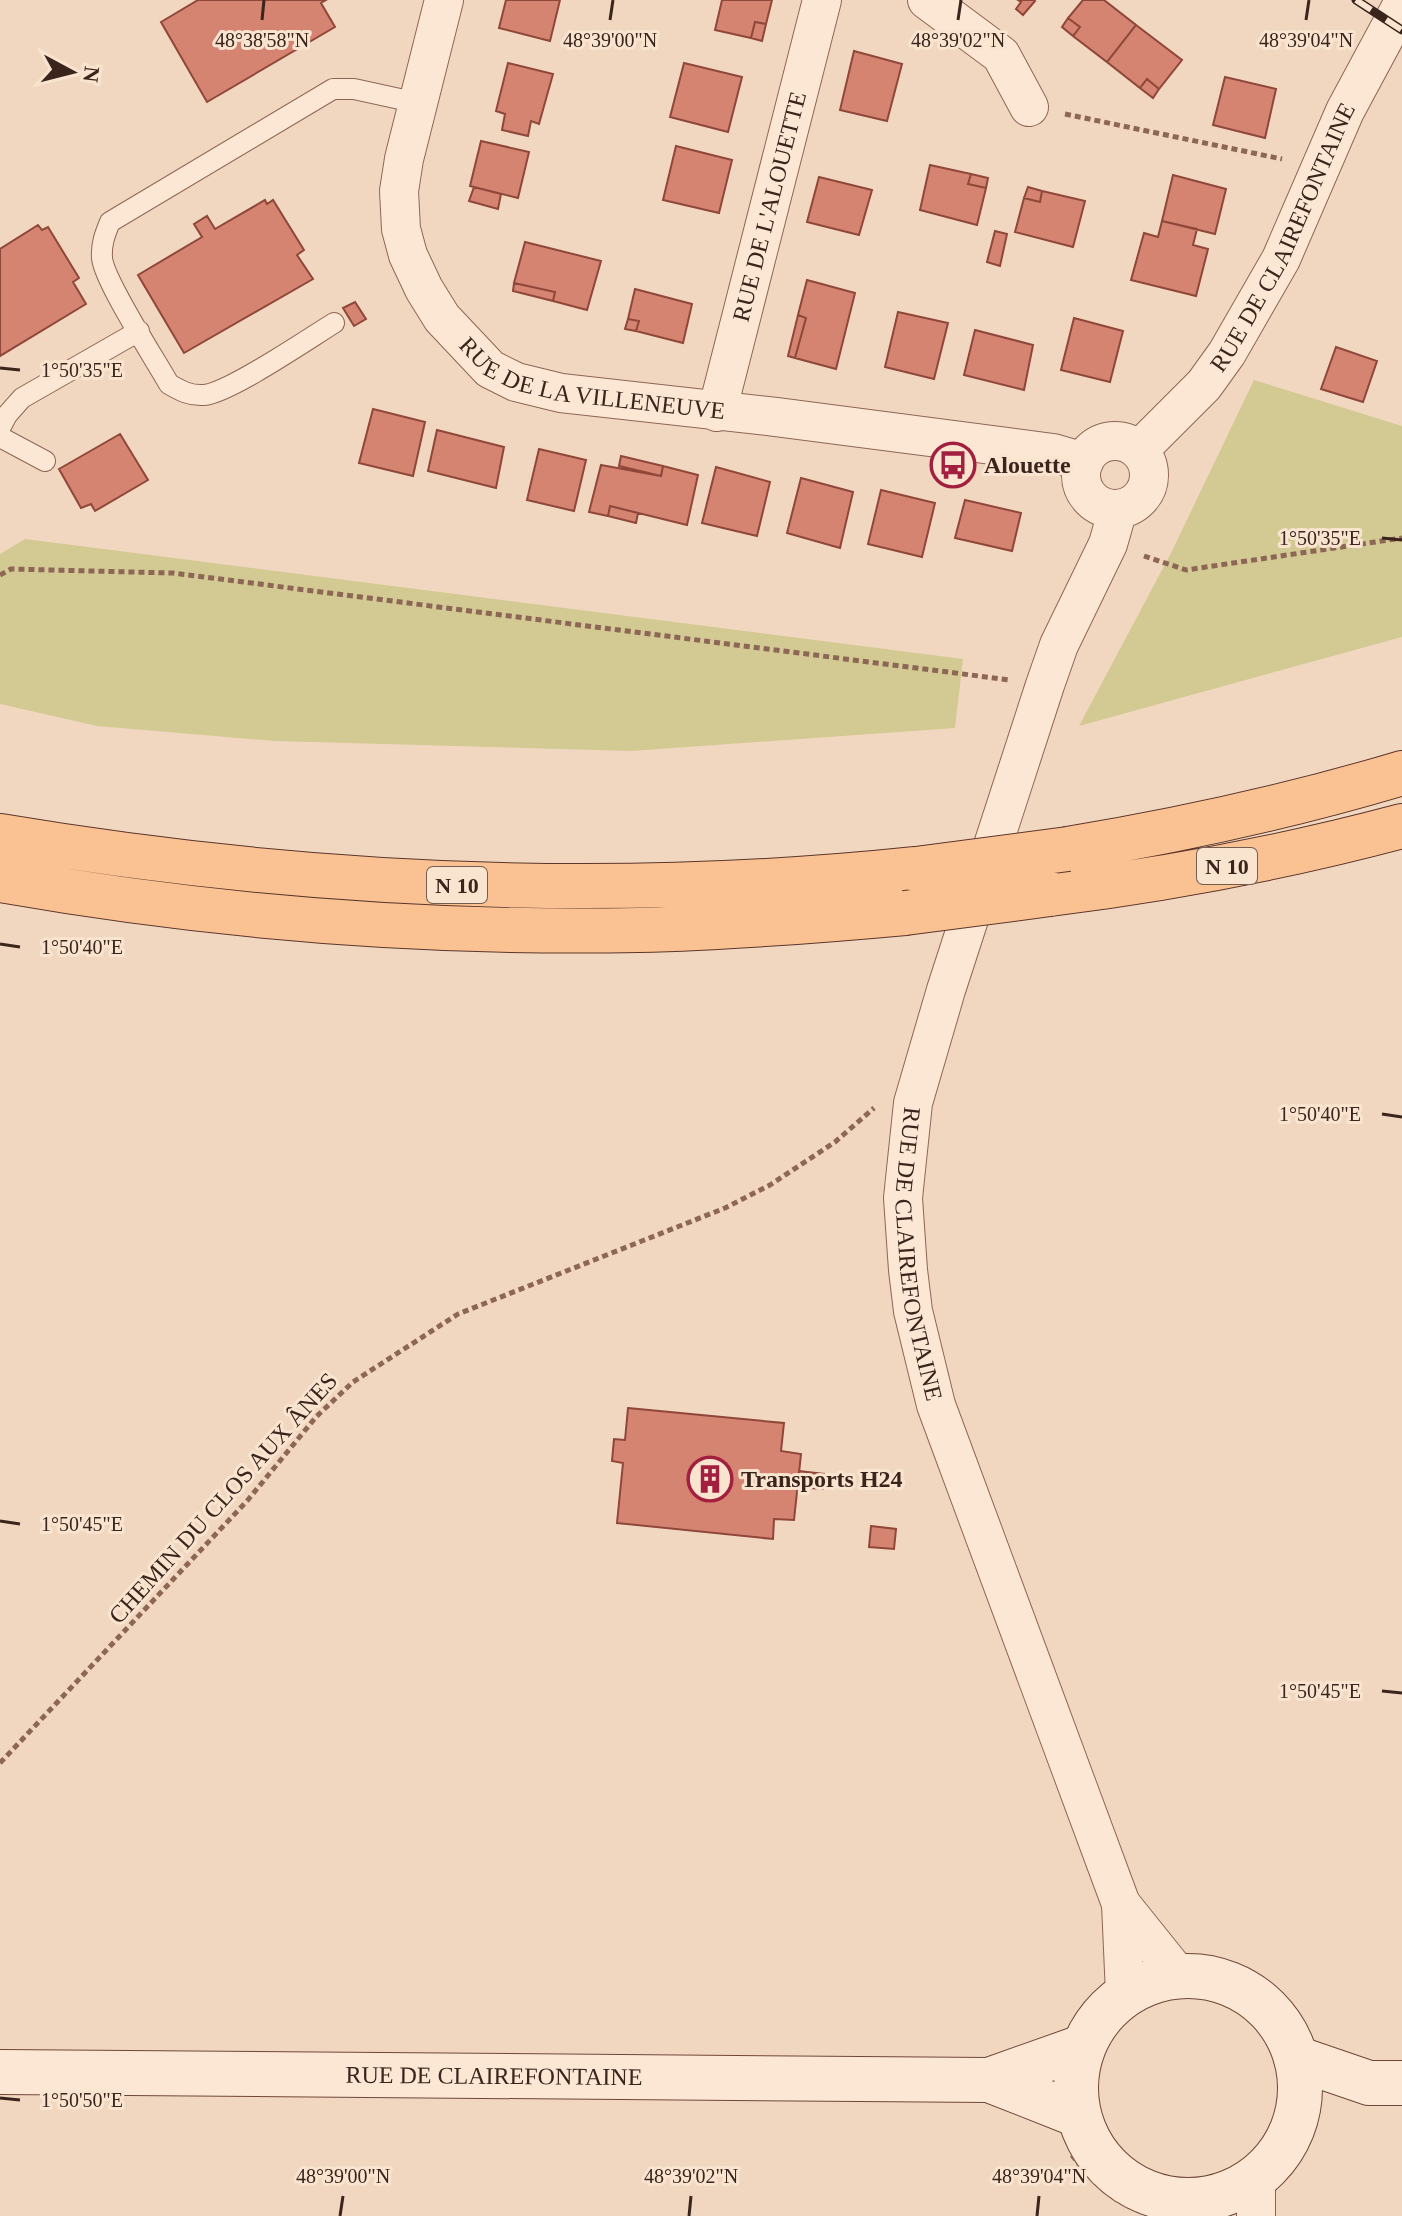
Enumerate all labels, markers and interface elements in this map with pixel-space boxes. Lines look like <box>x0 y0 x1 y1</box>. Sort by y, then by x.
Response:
text: 48°38'58"N <box>215 29 309 51</box>
text: 48°39'00"N <box>563 29 657 51</box>
text: 48°39'02"N <box>911 29 1005 51</box>
text: 48°39'04"N <box>1259 29 1353 51</box>
north arrow <box>32 32 112 112</box>
text: N <box>78 65 105 84</box>
street label: RUE DE L'ALOUETTE <box>728 89 811 324</box>
street label: RUE DE CLAIREFONTAINE <box>1205 98 1360 377</box>
street label: RUE DE LA VILLENEUVE <box>454 332 726 424</box>
text: 1°50'35"E <box>41 359 123 381</box>
bus stop icon: Alouette <box>929 441 977 489</box>
place label: Alouette <box>984 452 1071 478</box>
text: 1°50'35"E <box>1279 527 1361 549</box>
road number: N 10 <box>1197 848 1257 884</box>
road number: N 10 <box>427 867 487 903</box>
text: 1°50'40"E <box>41 936 123 958</box>
text: 1°50'40"E <box>1279 1103 1361 1125</box>
street label: RUE DE CLAIREFONTAINE <box>890 1106 948 1403</box>
street label: CHEMIN DU CLOS AUX ÂNES <box>104 1367 342 1629</box>
building icon: Transports H24 <box>686 1455 734 1503</box>
place label: Transports H24 <box>741 1466 903 1492</box>
text: 1°50'45"E <box>41 1513 123 1535</box>
text: 1°50'45"E <box>1279 1680 1361 1702</box>
street label: RUE DE CLAIREFONTAINE <box>345 2062 643 2090</box>
text: 1°50'50"E <box>41 2089 123 2111</box>
text: 48°39'00"N <box>296 2165 390 2187</box>
text: 48°39'02"N <box>644 2165 738 2187</box>
text: 48°39'04"N <box>992 2165 1086 2187</box>

